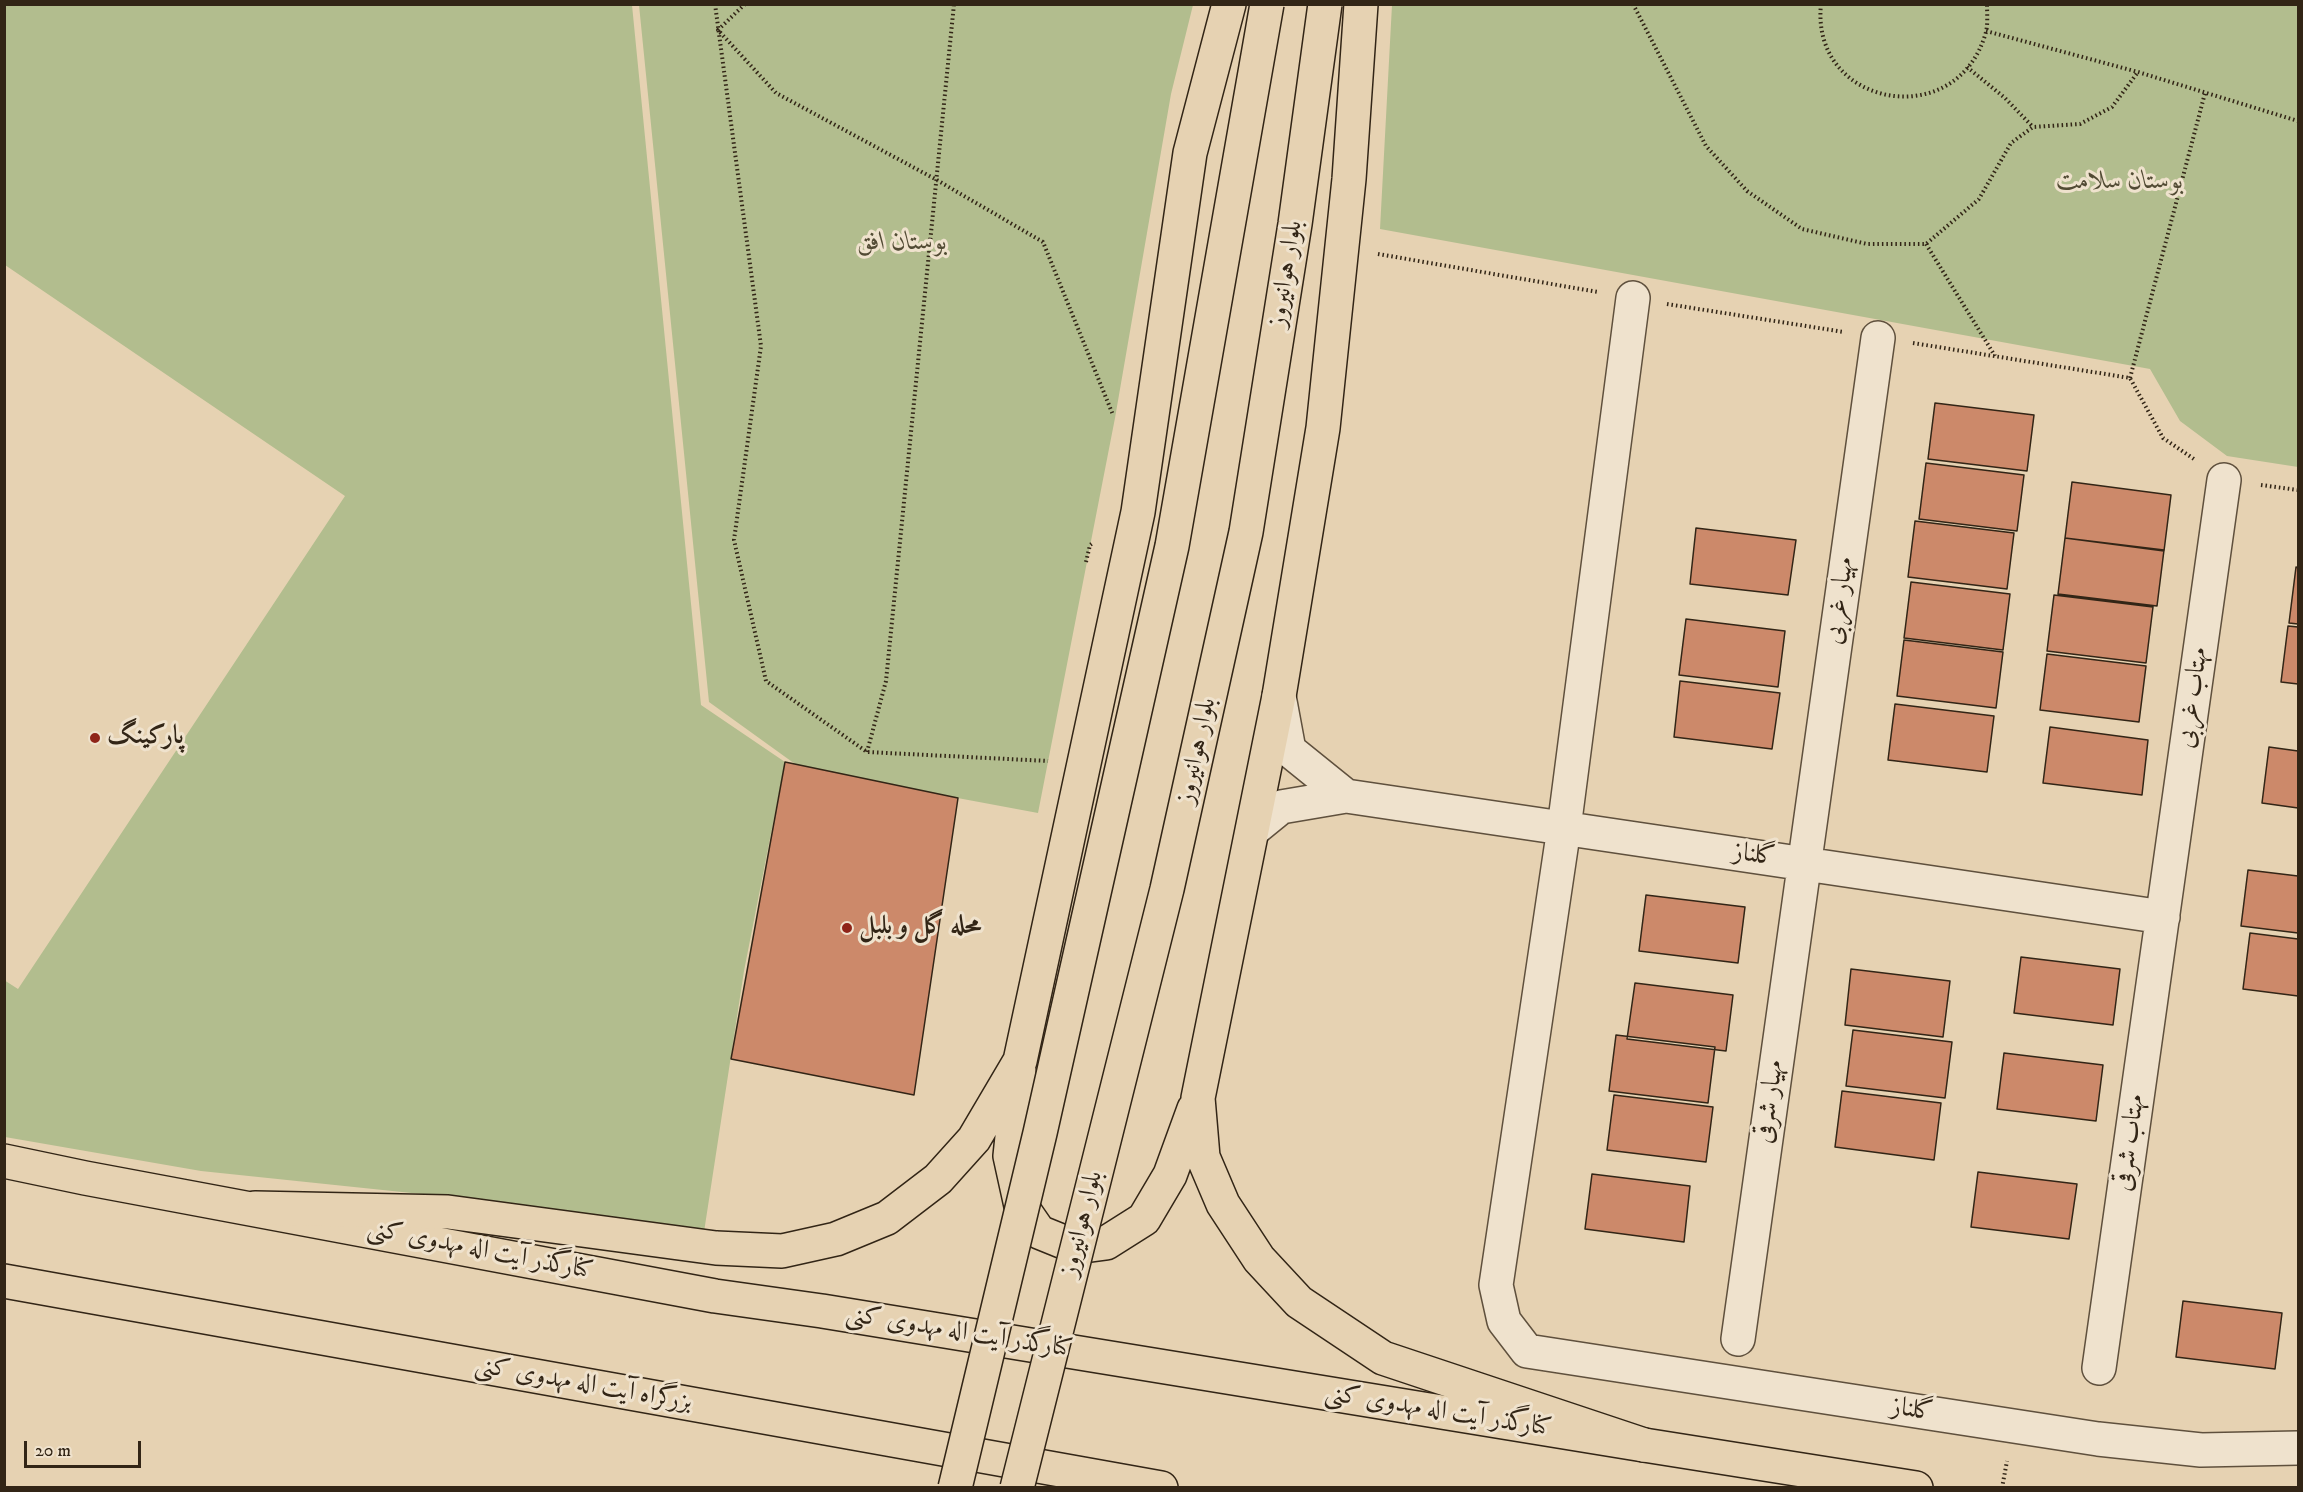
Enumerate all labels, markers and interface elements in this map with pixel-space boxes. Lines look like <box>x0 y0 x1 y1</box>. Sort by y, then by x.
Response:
park label: بوستان سلامت <box>2056 167 2184 199</box>
street label: بلوار هوانیروز <box>1263 218 1311 330</box>
park label: بوستان افق <box>857 228 947 260</box>
street label: مهیار غربی <box>1819 555 1863 647</box>
street label: مهتاب غربی <box>2171 645 2217 751</box>
street label: بلوار هوانیروز <box>1172 695 1224 807</box>
place label: پارکینگ <box>107 722 184 754</box>
marker: پارکینگ <box>88 731 102 745</box>
street label: گلناز <box>1731 838 1777 874</box>
place label: محله گل و بلبل <box>859 912 981 944</box>
marker: محله گل و بلبل <box>840 921 854 935</box>
street label: مهیار شرقی <box>1750 1058 1792 1146</box>
street label: مهتاب شرقی <box>2109 1093 2153 1193</box>
street label: بلوار هوانیروز <box>1055 1168 1111 1280</box>
street label: کنارگذر آیت اله مهدوی کنی <box>364 1214 596 1288</box>
street label: کنارگذر آیت اله مهدوی کنی <box>843 1300 1075 1366</box>
street label: بزرگراه آیت اله مهدوی کنی <box>472 1351 694 1419</box>
street label: کنارگذر آیت اله مهدوی کنی <box>1322 1379 1554 1445</box>
street label: گلناز <box>1888 1392 1936 1430</box>
scale bar <box>27 1429 144 1467</box>
text: 20 m <box>35 1440 71 1462</box>

